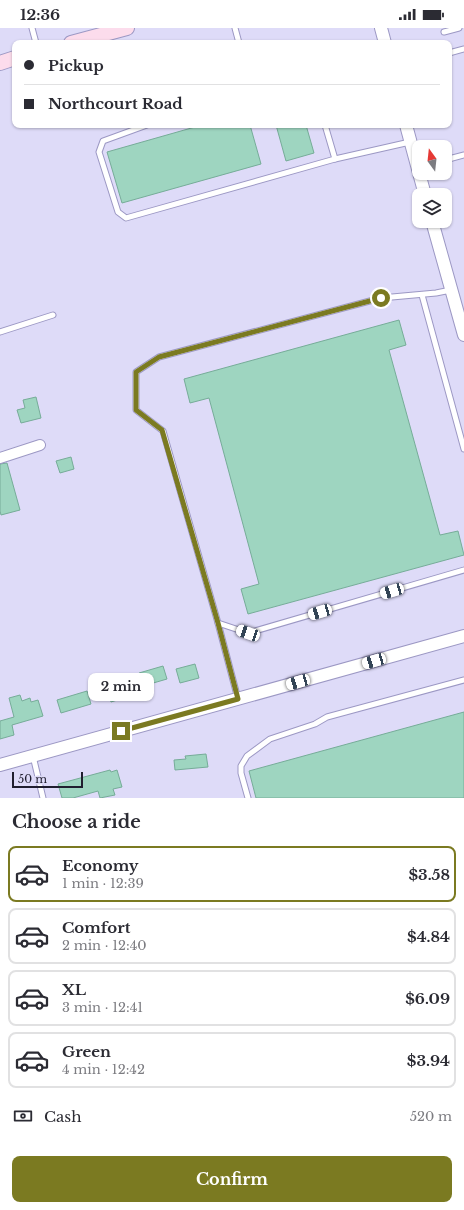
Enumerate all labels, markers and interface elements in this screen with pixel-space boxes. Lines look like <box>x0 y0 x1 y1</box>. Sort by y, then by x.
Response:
text: 12:36 <box>20 5 60 24</box>
text: Pickup <box>48 56 104 75</box>
text: Northcourt Road <box>48 94 183 113</box>
north arrow <box>412 140 452 180</box>
map controls <box>412 140 452 228</box>
button: layers <box>412 188 452 228</box>
route start <box>372 289 390 307</box>
car <box>379 582 405 600</box>
car <box>307 603 333 621</box>
car <box>235 623 261 643</box>
car <box>361 652 387 670</box>
callout: 2 min <box>88 673 154 701</box>
car <box>285 673 311 691</box>
text: 2 min <box>101 678 141 695</box>
route end <box>112 722 130 740</box>
scale bar <box>12 770 83 789</box>
text: 50 m <box>18 772 47 786</box>
text: Choose a ride <box>12 811 141 833</box>
icon: car <box>14 856 50 892</box>
text: Economy <box>62 856 139 875</box>
text: $3.58 <box>408 865 450 884</box>
text: 1 min · 12:39 <box>62 875 144 892</box>
icon: car <box>14 918 50 954</box>
text: Comfort <box>62 918 130 937</box>
text: $4.84 <box>407 927 450 946</box>
text: 2 min · 12:40 <box>62 937 147 954</box>
icon: car <box>14 980 50 1016</box>
text: XL <box>62 980 86 999</box>
text: $6.09 <box>405 989 450 1008</box>
text: 3 min · 12:41 <box>62 999 143 1016</box>
icon: car <box>14 1042 50 1078</box>
text: Green <box>62 1042 111 1061</box>
text: $3.94 <box>407 1051 450 1070</box>
text: 4 min · 12:42 <box>62 1061 145 1078</box>
icon: cash <box>12 1105 34 1127</box>
text: Cash <box>44 1107 81 1126</box>
text: 520 m <box>410 1108 452 1125</box>
button: Confirm <box>12 1156 452 1202</box>

